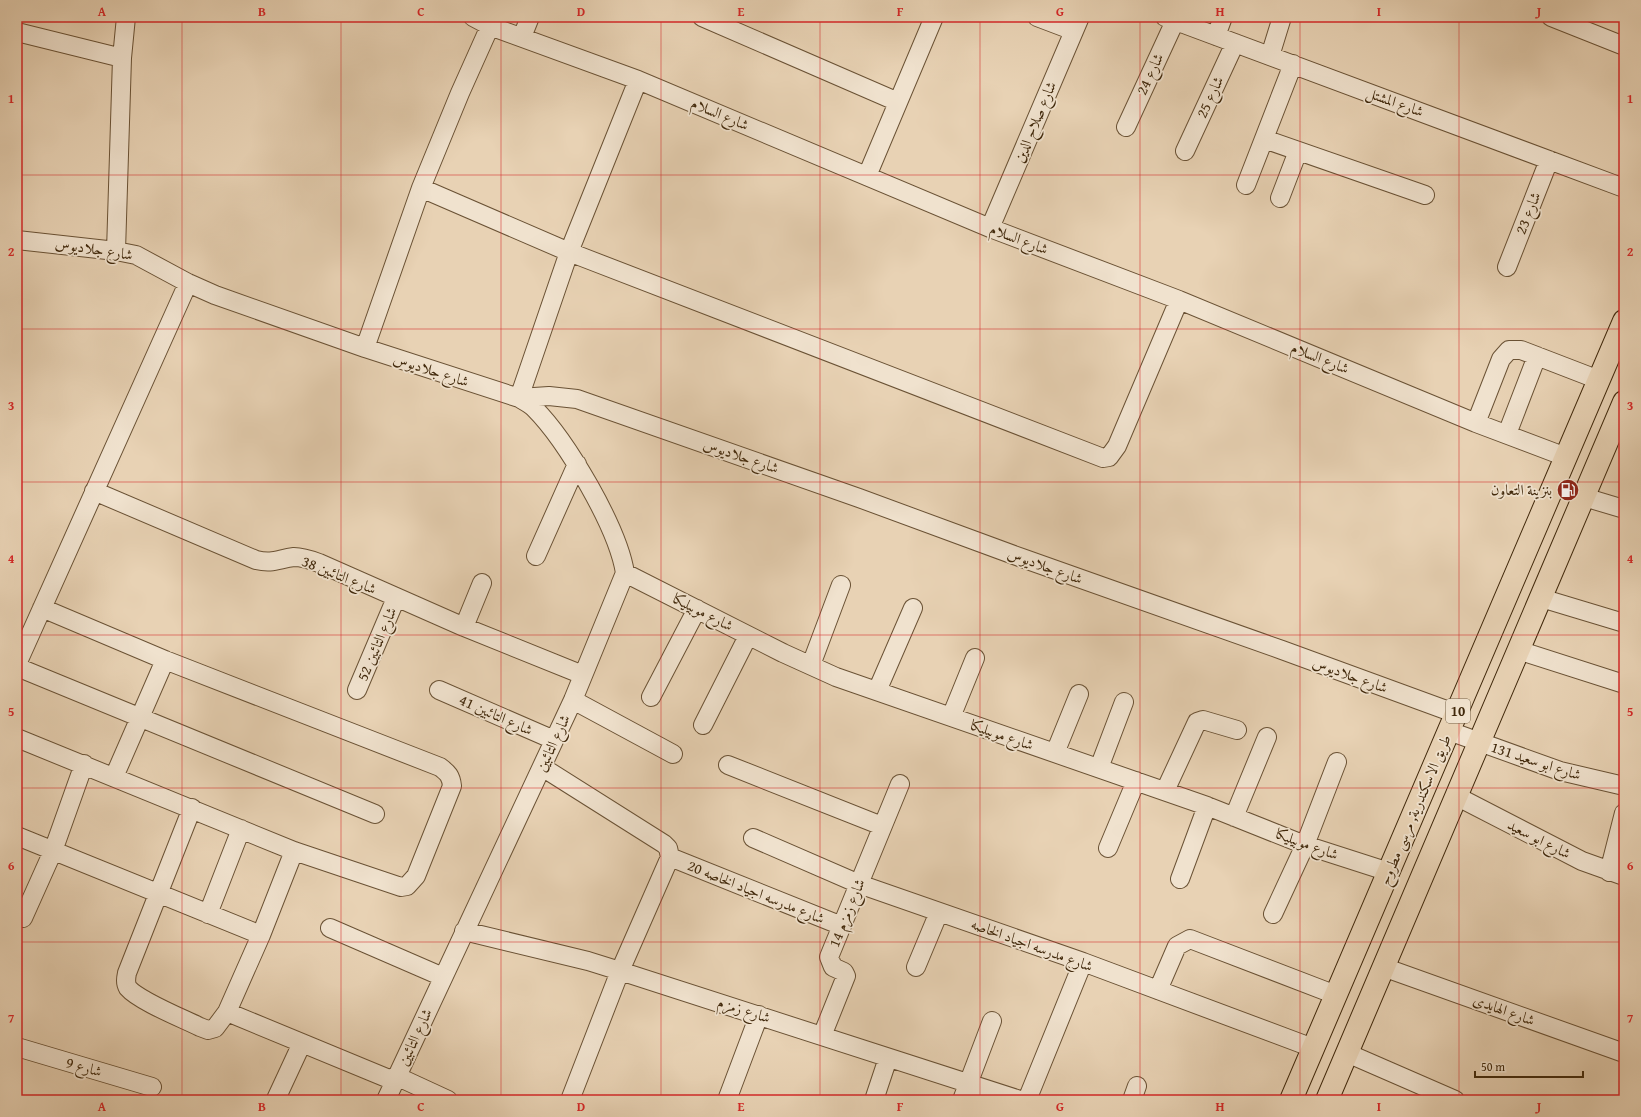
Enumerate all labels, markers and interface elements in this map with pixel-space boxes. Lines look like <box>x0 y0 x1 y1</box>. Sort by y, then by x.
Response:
text: A <box>98 2 107 21</box>
text: B <box>258 2 266 21</box>
text: C <box>417 2 425 21</box>
text: D <box>577 2 585 21</box>
text: E <box>738 2 745 21</box>
text: F <box>897 2 904 21</box>
text: G <box>1056 2 1064 21</box>
text: H <box>1215 2 1225 21</box>
text: I <box>1377 2 1381 21</box>
text: J <box>1535 2 1542 21</box>
street label: شارع 24 <box>1131 50 1171 99</box>
street label: شارع 25 <box>1191 73 1231 122</box>
street label: شارع صلاح الدين <box>1008 78 1064 167</box>
street label: شارع المشتل <box>1362 81 1427 124</box>
text: 1 <box>8 89 14 108</box>
text: 1 <box>1627 89 1633 108</box>
street label: شارع السلام <box>687 92 752 138</box>
street label: شارع 23 <box>1510 189 1548 238</box>
street label: شارع السلام <box>986 218 1051 262</box>
street label: شارع جلاديوس <box>53 232 134 268</box>
text: 2 <box>8 242 15 261</box>
text: 2 <box>1627 242 1634 261</box>
street label: شارع السلام <box>1287 336 1352 381</box>
street label: شارع جلاديوس <box>390 347 472 394</box>
text: 3 <box>8 396 14 415</box>
text: 3 <box>1627 396 1633 415</box>
street label: شارع جلاديوس <box>700 433 782 481</box>
fuel station icon: بنزينة التعاون <box>1555 477 1581 503</box>
place label: بنزينة التعاون <box>1491 479 1552 500</box>
street label: شارع جلاديوس <box>1004 542 1086 592</box>
text: 4 <box>8 549 15 568</box>
text: 4 <box>1627 549 1634 568</box>
street label: شارع التائبين 38 <box>298 550 380 602</box>
street label: شارع موبيليكا <box>668 587 737 638</box>
street label: شارع التائبين 52 <box>352 604 404 685</box>
street label: شارع جلاديوس <box>1309 651 1391 701</box>
street label: شارع التائبين 41 <box>455 689 536 743</box>
road number: 10 <box>1446 699 1470 723</box>
text: 5 <box>8 702 15 721</box>
text: 5 <box>1627 702 1634 721</box>
street label: شارع التائبين <box>530 711 578 776</box>
street label: شارع موبيليكا <box>967 714 1036 758</box>
street label: طريق الاسكندرية, مرسى مطروح <box>1373 731 1459 890</box>
street label: شارع ابو سعيد 131 <box>1487 736 1584 788</box>
street label: شارع ابو سعيد <box>1503 814 1575 866</box>
street label: شارع موبيليكا <box>1272 823 1341 867</box>
street label: شارع مدرسه اجياد الخاصه 20 <box>683 854 828 931</box>
text: 6 <box>8 856 15 875</box>
text: 6 <box>1627 856 1634 875</box>
street label: شارع زمزم 14 <box>823 875 873 951</box>
street label: شارع مدرسه اجياد الخاصه <box>967 913 1096 979</box>
street label: شارع الهايدى <box>1469 989 1538 1033</box>
street label: شارع زمزم <box>714 991 773 1031</box>
street label: شارع التائبين <box>392 1005 440 1070</box>
text: 7 <box>8 1009 15 1028</box>
text: 7 <box>1627 1009 1634 1028</box>
street label: شارع 9 <box>63 1051 105 1085</box>
scale bar <box>1475 1053 1583 1079</box>
text: 50 m <box>1481 1058 1505 1075</box>
text: A <box>98 1097 107 1116</box>
text: B <box>258 1097 266 1116</box>
text: C <box>417 1097 425 1116</box>
text: D <box>577 1097 585 1116</box>
text: E <box>738 1097 745 1116</box>
text: F <box>897 1097 904 1116</box>
text: G <box>1056 1097 1064 1116</box>
text: H <box>1215 1097 1225 1116</box>
text: I <box>1377 1097 1381 1116</box>
text: J <box>1535 1097 1542 1116</box>

